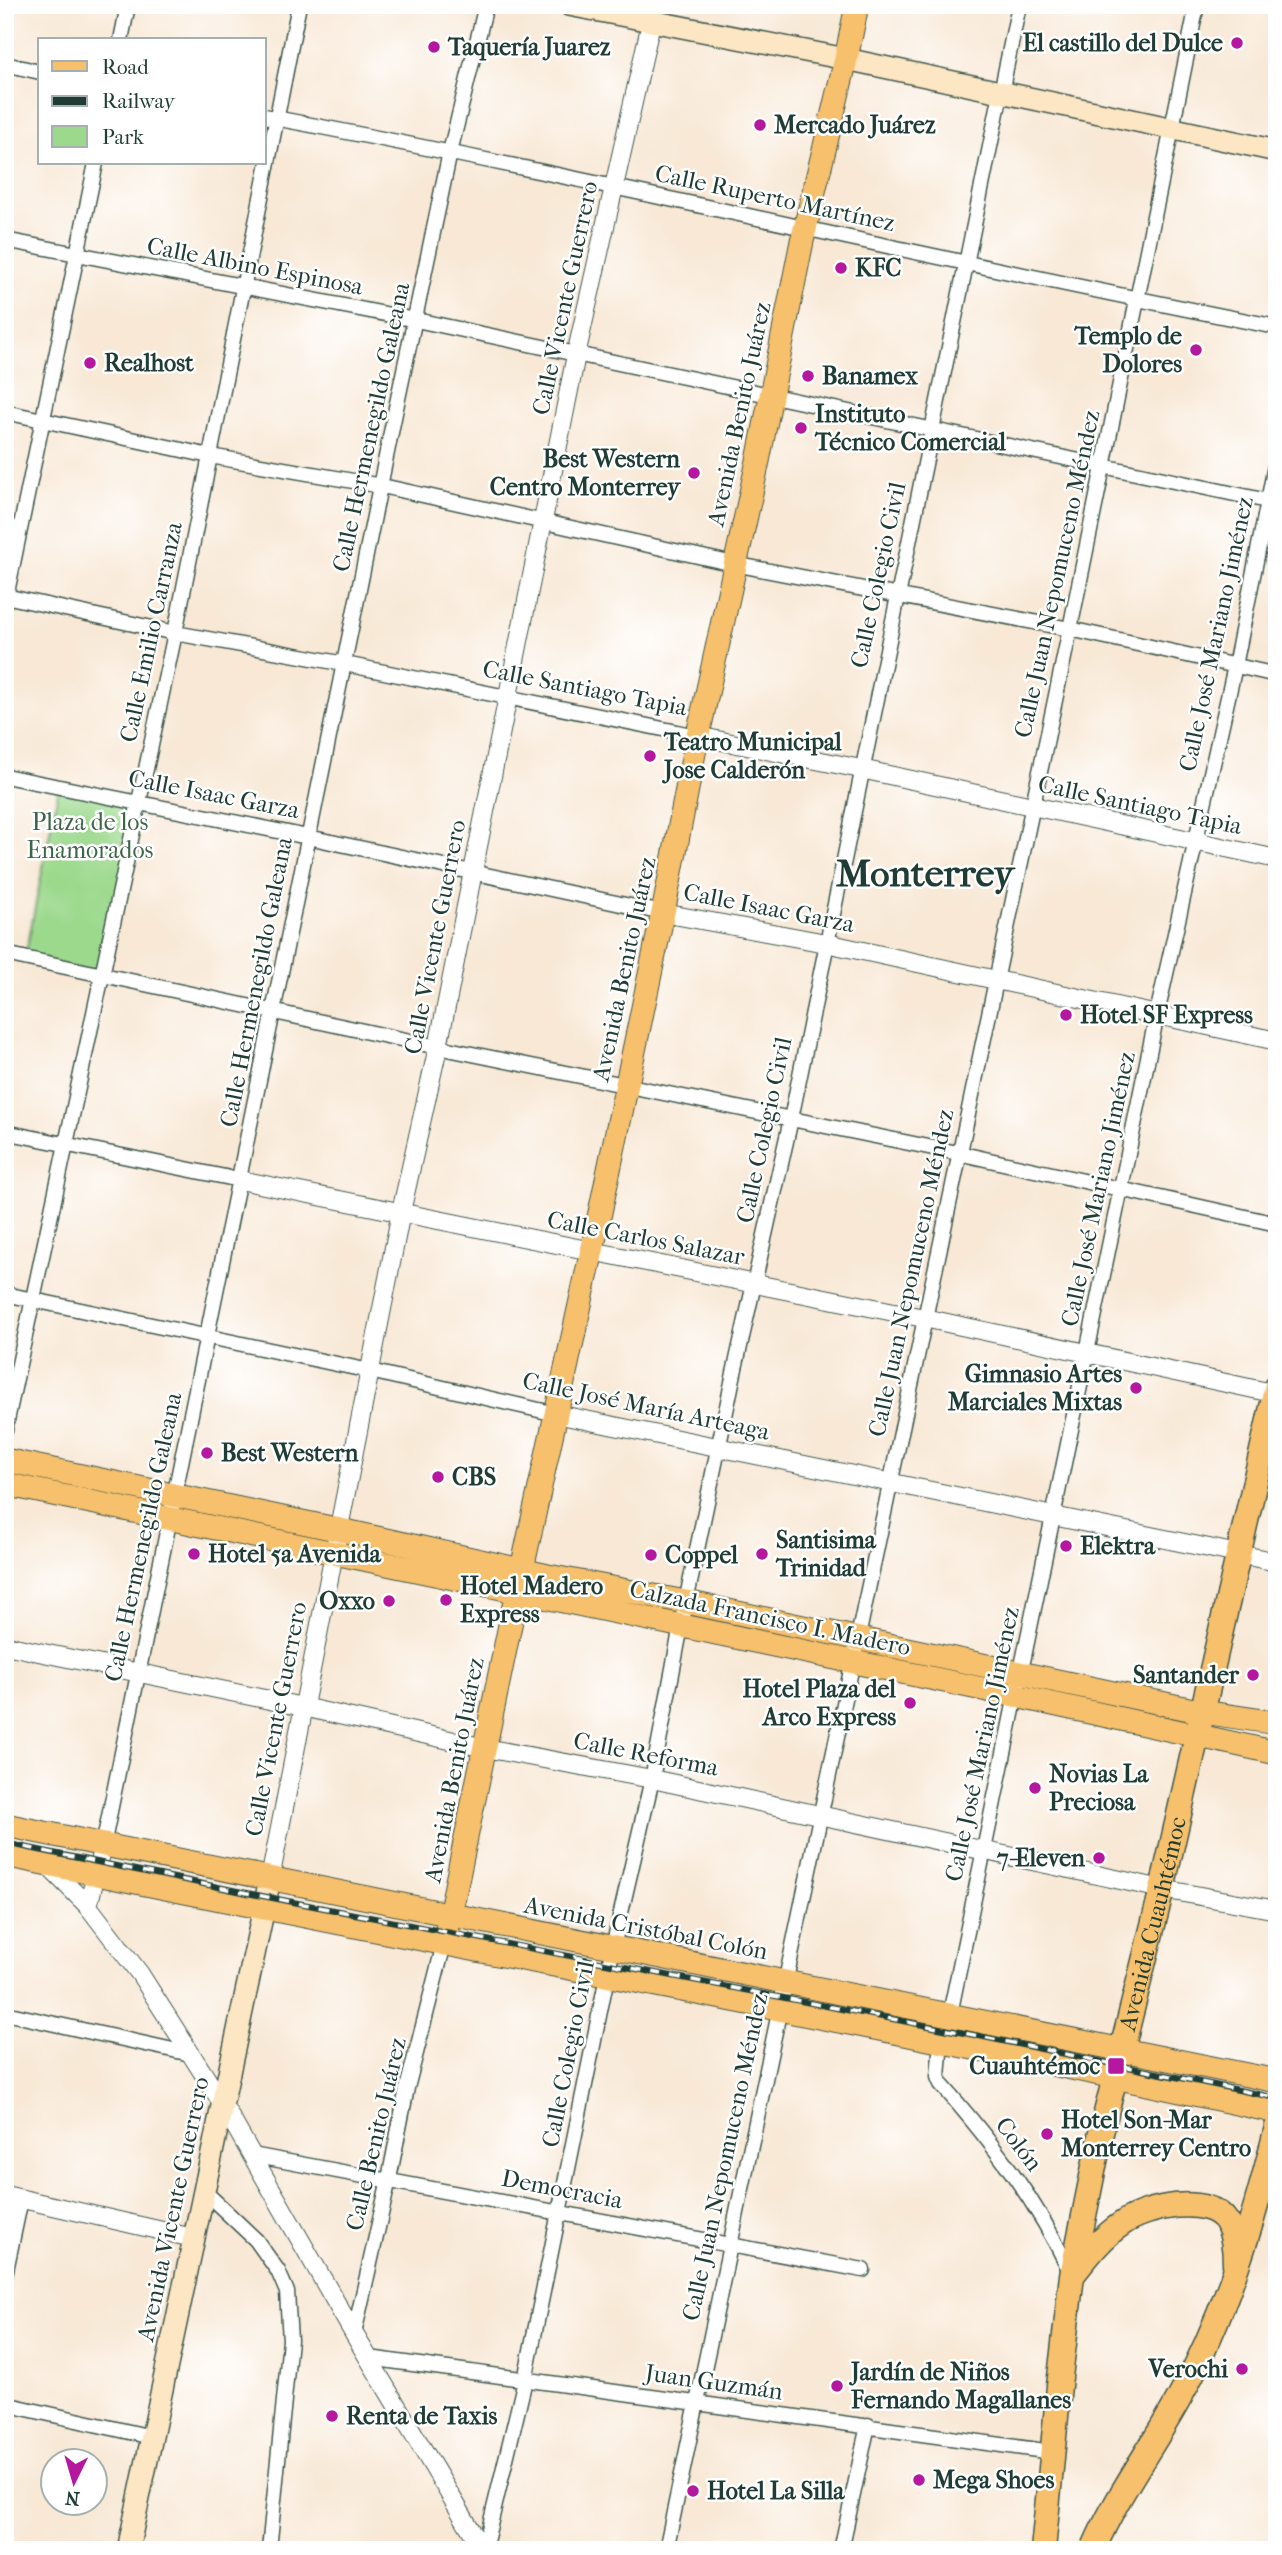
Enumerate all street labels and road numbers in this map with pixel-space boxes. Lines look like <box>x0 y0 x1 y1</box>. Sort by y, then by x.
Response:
street label: Calle Ruperto Martínez <box>653 159 898 237</box>
street label: Calle Vicente Guerrero <box>527 179 603 417</box>
street label: Calle Albino Espinosa <box>145 231 366 301</box>
street label: Calle Hermenegildo Galeana <box>327 279 416 574</box>
street label: Avenida Benito Juárez <box>701 299 777 530</box>
street label: Calle Juan Nepomuceno Méndez <box>1009 407 1106 740</box>
street label: Calle Colegio Civil <box>845 479 911 671</box>
street label: Calle José Mariano Jiménez <box>1173 494 1259 774</box>
street label: Calle Emilio Carranza <box>114 518 188 745</box>
street label: Calle Santiago Tapia <box>480 654 691 722</box>
street label: Calle Isaac Garza <box>126 764 303 824</box>
street label: Calle Santiago Tapia <box>1035 770 1245 840</box>
street label: Calle Vicente Guerrero <box>399 817 471 1057</box>
street label: Calle Hermenegildo Galeana <box>214 834 298 1129</box>
street label: Avenida Benito Juárez <box>586 854 662 1085</box>
street label: Calle Isaac Garza <box>681 878 858 938</box>
street label: Calle Colegio Civil <box>731 1034 797 1226</box>
street label: Calle José Mariano Jiménez <box>1055 1049 1141 1329</box>
street label: Calle Juan Nepomuceno Méndez <box>863 1106 960 1439</box>
street label: Calle Carlos Salazar <box>545 1205 748 1271</box>
street label: Calle José María Arteaga <box>520 1366 773 1446</box>
street label: Calle Hermenegildo Galeana <box>99 1389 188 1684</box>
street label: Calzada Francisco I. Madero <box>627 1575 913 1661</box>
street label: Calle Vicente Guerrero <box>240 1599 312 1839</box>
street label: Calle José Mariano Jiménez <box>939 1604 1025 1884</box>
street label: Avenida Benito Juárez <box>418 1655 490 1886</box>
street label: Calle Reforma <box>571 1726 722 1782</box>
street label: Avenida Cuauhtémoc <box>1113 1814 1192 2035</box>
street label: Avenida Cristóbal Colón <box>521 1890 770 1965</box>
street label: Calle Colegio Civil <box>536 1958 600 2150</box>
street label: Calle Juan Nepomuceno Méndez <box>677 1990 774 2323</box>
street label: Calle Benito Juárez <box>340 2034 412 2233</box>
street label: Avenida Vicente Guerrero <box>131 2074 215 2345</box>
street label: Colón <box>990 2111 1048 2177</box>
street label: Democracia <box>499 2164 626 2215</box>
street label: Juan Guzmán <box>641 2358 785 2406</box>

